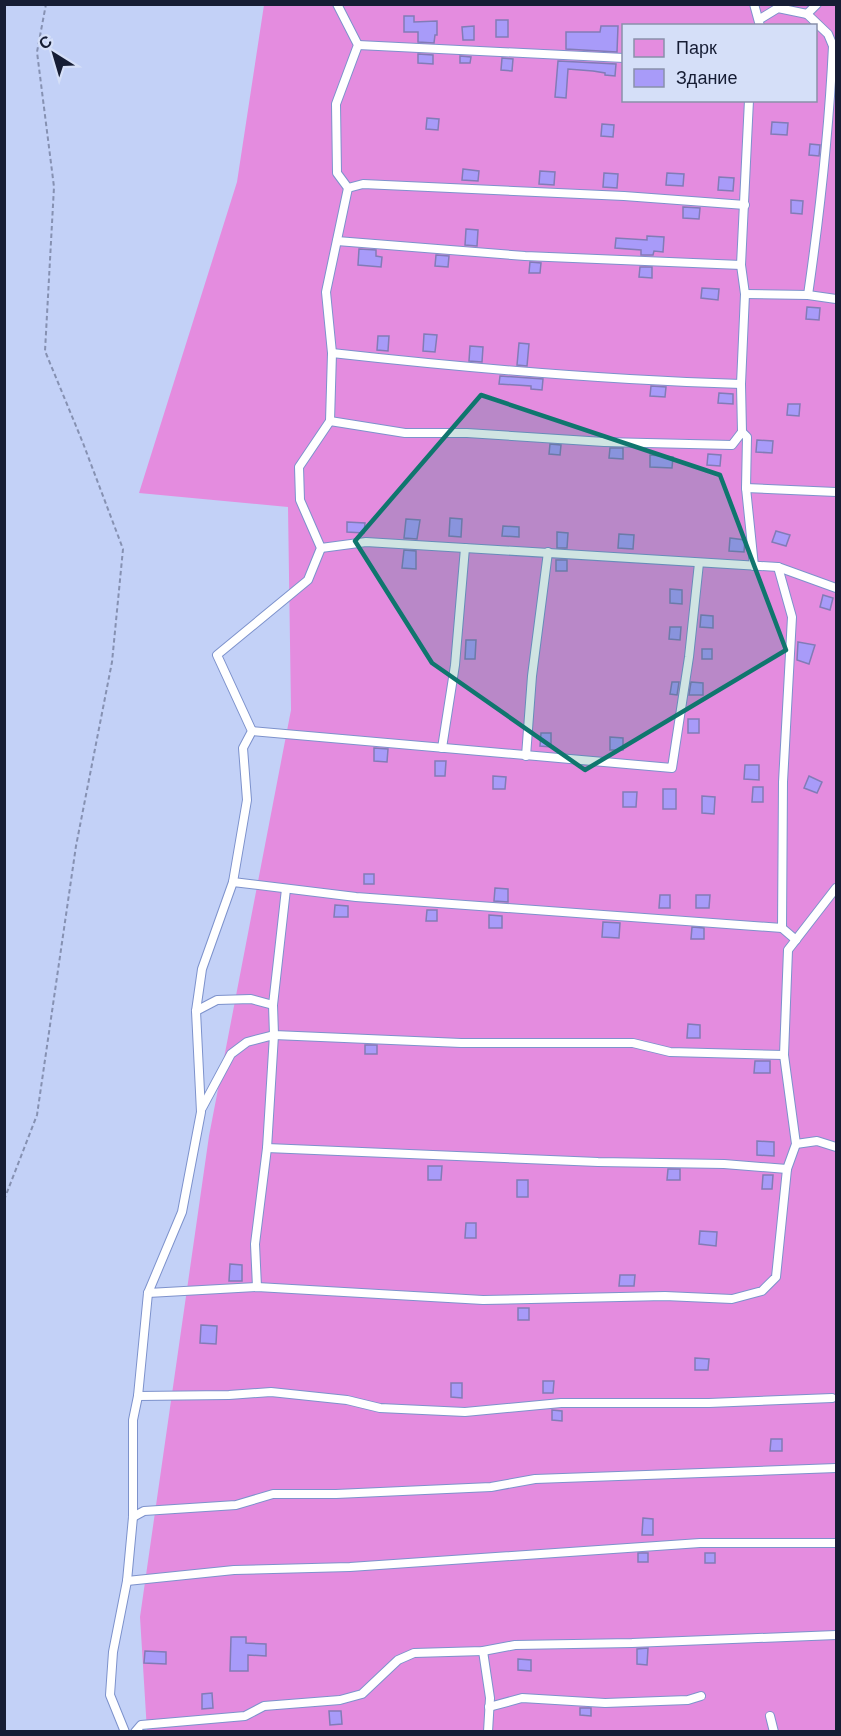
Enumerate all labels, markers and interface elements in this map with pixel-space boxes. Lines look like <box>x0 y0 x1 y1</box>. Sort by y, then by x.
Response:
north arrow <box>24 24 84 84</box>
legend <box>622 24 817 102</box>
text: С <box>34 30 55 53</box>
text: Парк <box>676 36 717 58</box>
text: Здание <box>676 66 737 88</box>

